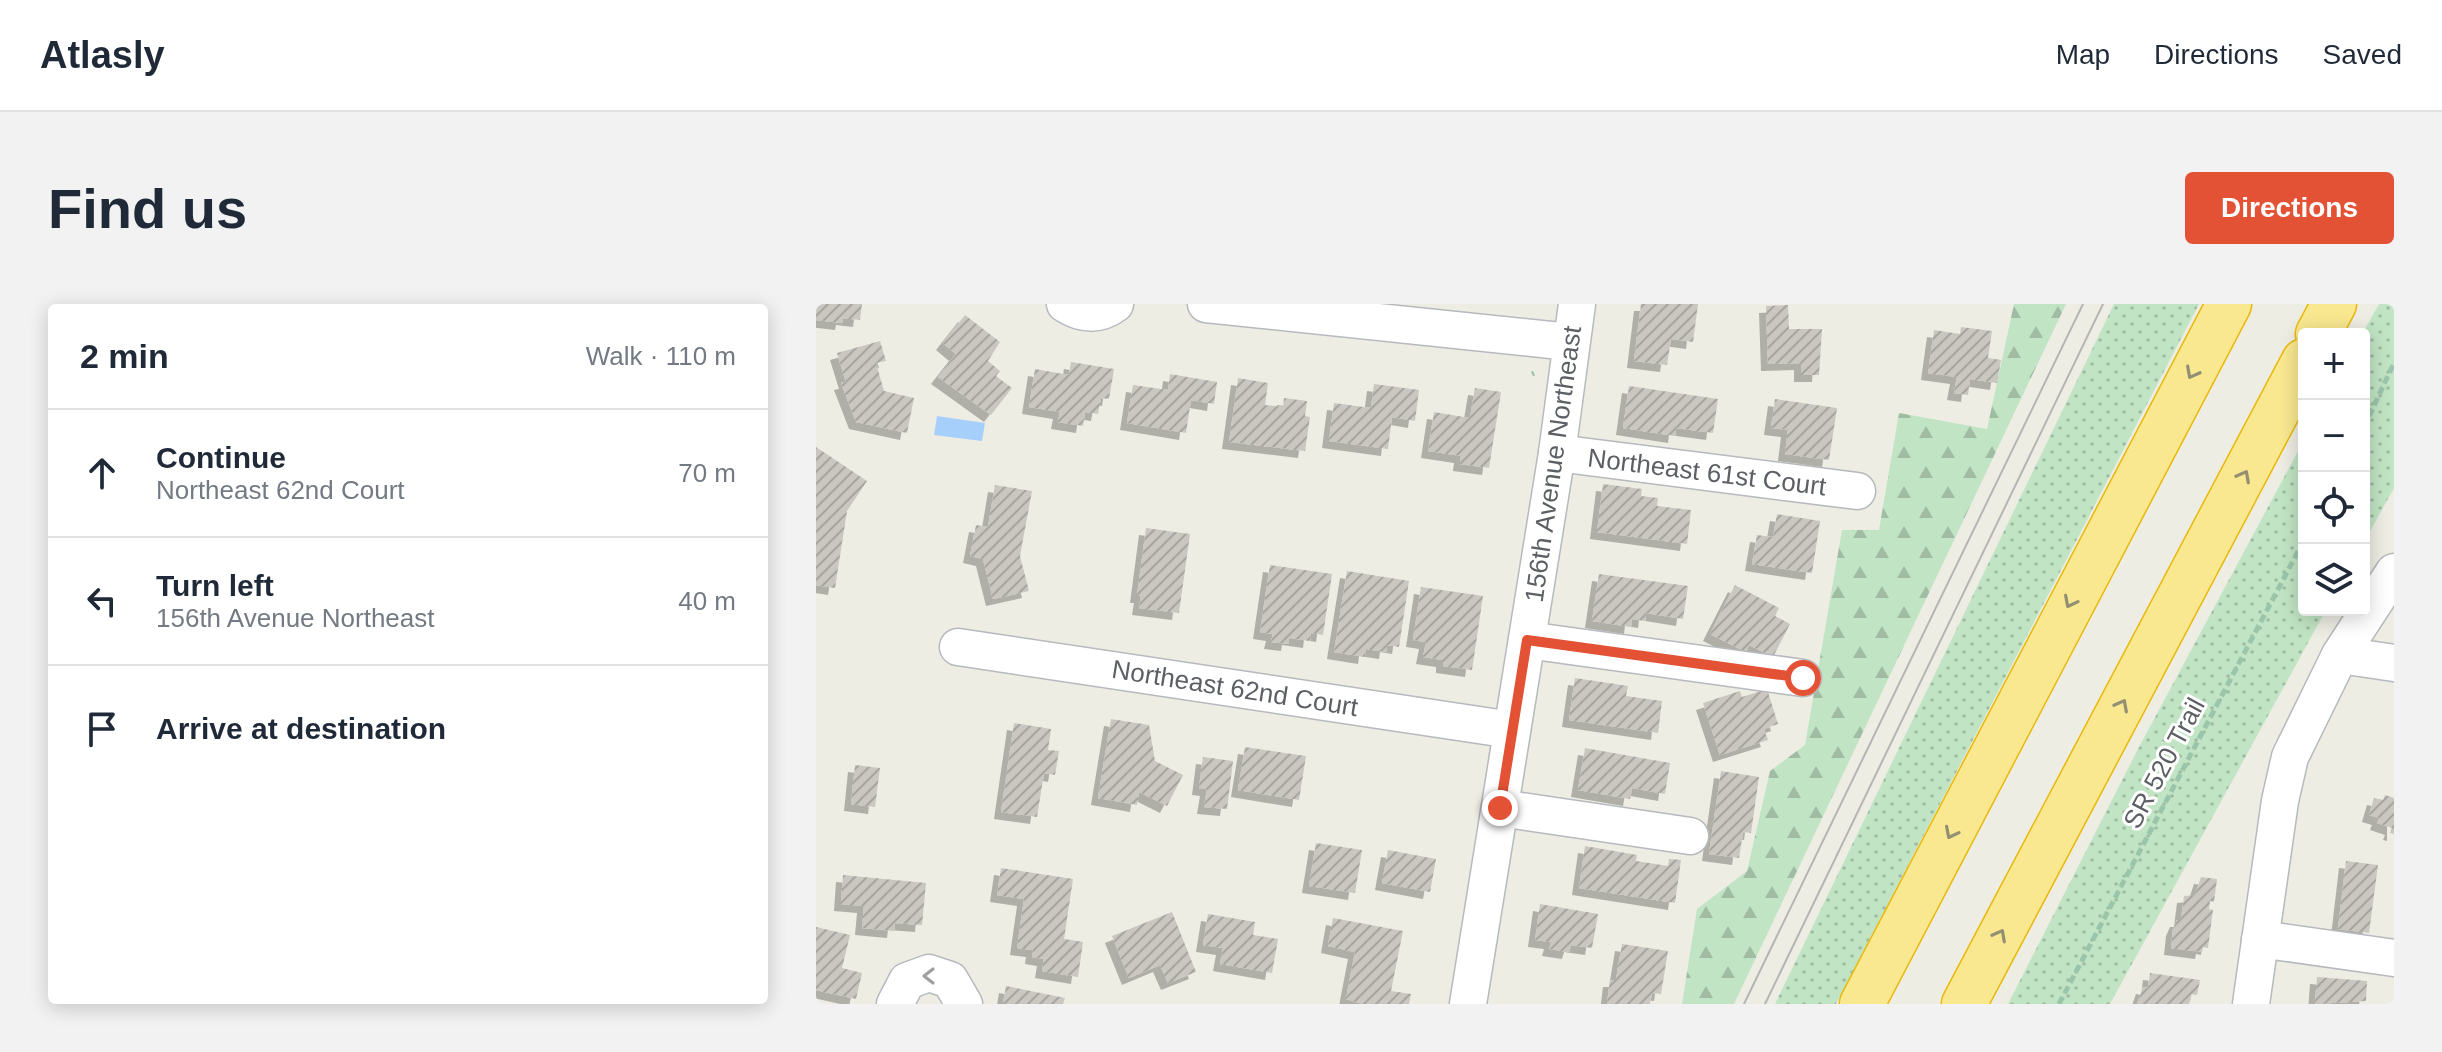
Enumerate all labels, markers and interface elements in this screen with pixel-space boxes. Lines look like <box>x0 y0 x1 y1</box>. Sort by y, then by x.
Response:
text: Atlasly <box>40 34 165 76</box>
text: Map <box>2056 39 2110 70</box>
text: Directions <box>2154 39 2279 70</box>
text: Saved <box>2323 39 2402 70</box>
button: Directions <box>2185 172 2394 244</box>
text: Find us <box>48 177 247 240</box>
street label: 156th Avenue Northeast <box>1519 323 1587 604</box>
map controls <box>2298 328 2370 616</box>
button: + <box>2298 328 2370 400</box>
text: 2 min <box>80 337 169 375</box>
text: Walk · 110 m <box>586 341 736 371</box>
one-way arrow <box>2187 364 2202 379</box>
button: − <box>2298 400 2370 472</box>
text: Continue <box>156 441 286 474</box>
street label: Northeast 61st Court <box>1586 442 1829 502</box>
icon: ahead <box>80 451 124 495</box>
text: 70 m <box>678 458 736 488</box>
one-way arrow <box>2234 469 2249 484</box>
button: locate <box>2298 472 2370 544</box>
text: Northeast 62nd Court <box>156 475 405 505</box>
button: layers <box>2298 544 2370 616</box>
text: Turn left <box>156 569 274 602</box>
icon: left <box>80 579 124 623</box>
text: 40 m <box>678 586 736 616</box>
one-way arrow <box>2065 594 2080 609</box>
text: 156th Avenue Northeast <box>156 603 435 633</box>
street label: Northeast 62nd Court <box>1110 654 1361 722</box>
route start <box>1785 660 1821 696</box>
street label: SR 520 Trail <box>2117 693 2211 833</box>
one-way arrow <box>2112 699 2127 714</box>
icon: arrive <box>80 707 124 751</box>
text: Arrive at destination <box>156 712 446 745</box>
route end <box>1482 790 1518 826</box>
one-way arrow <box>1945 825 1960 840</box>
one-way arrow <box>1991 929 2006 943</box>
one-way arrow <box>922 967 935 985</box>

